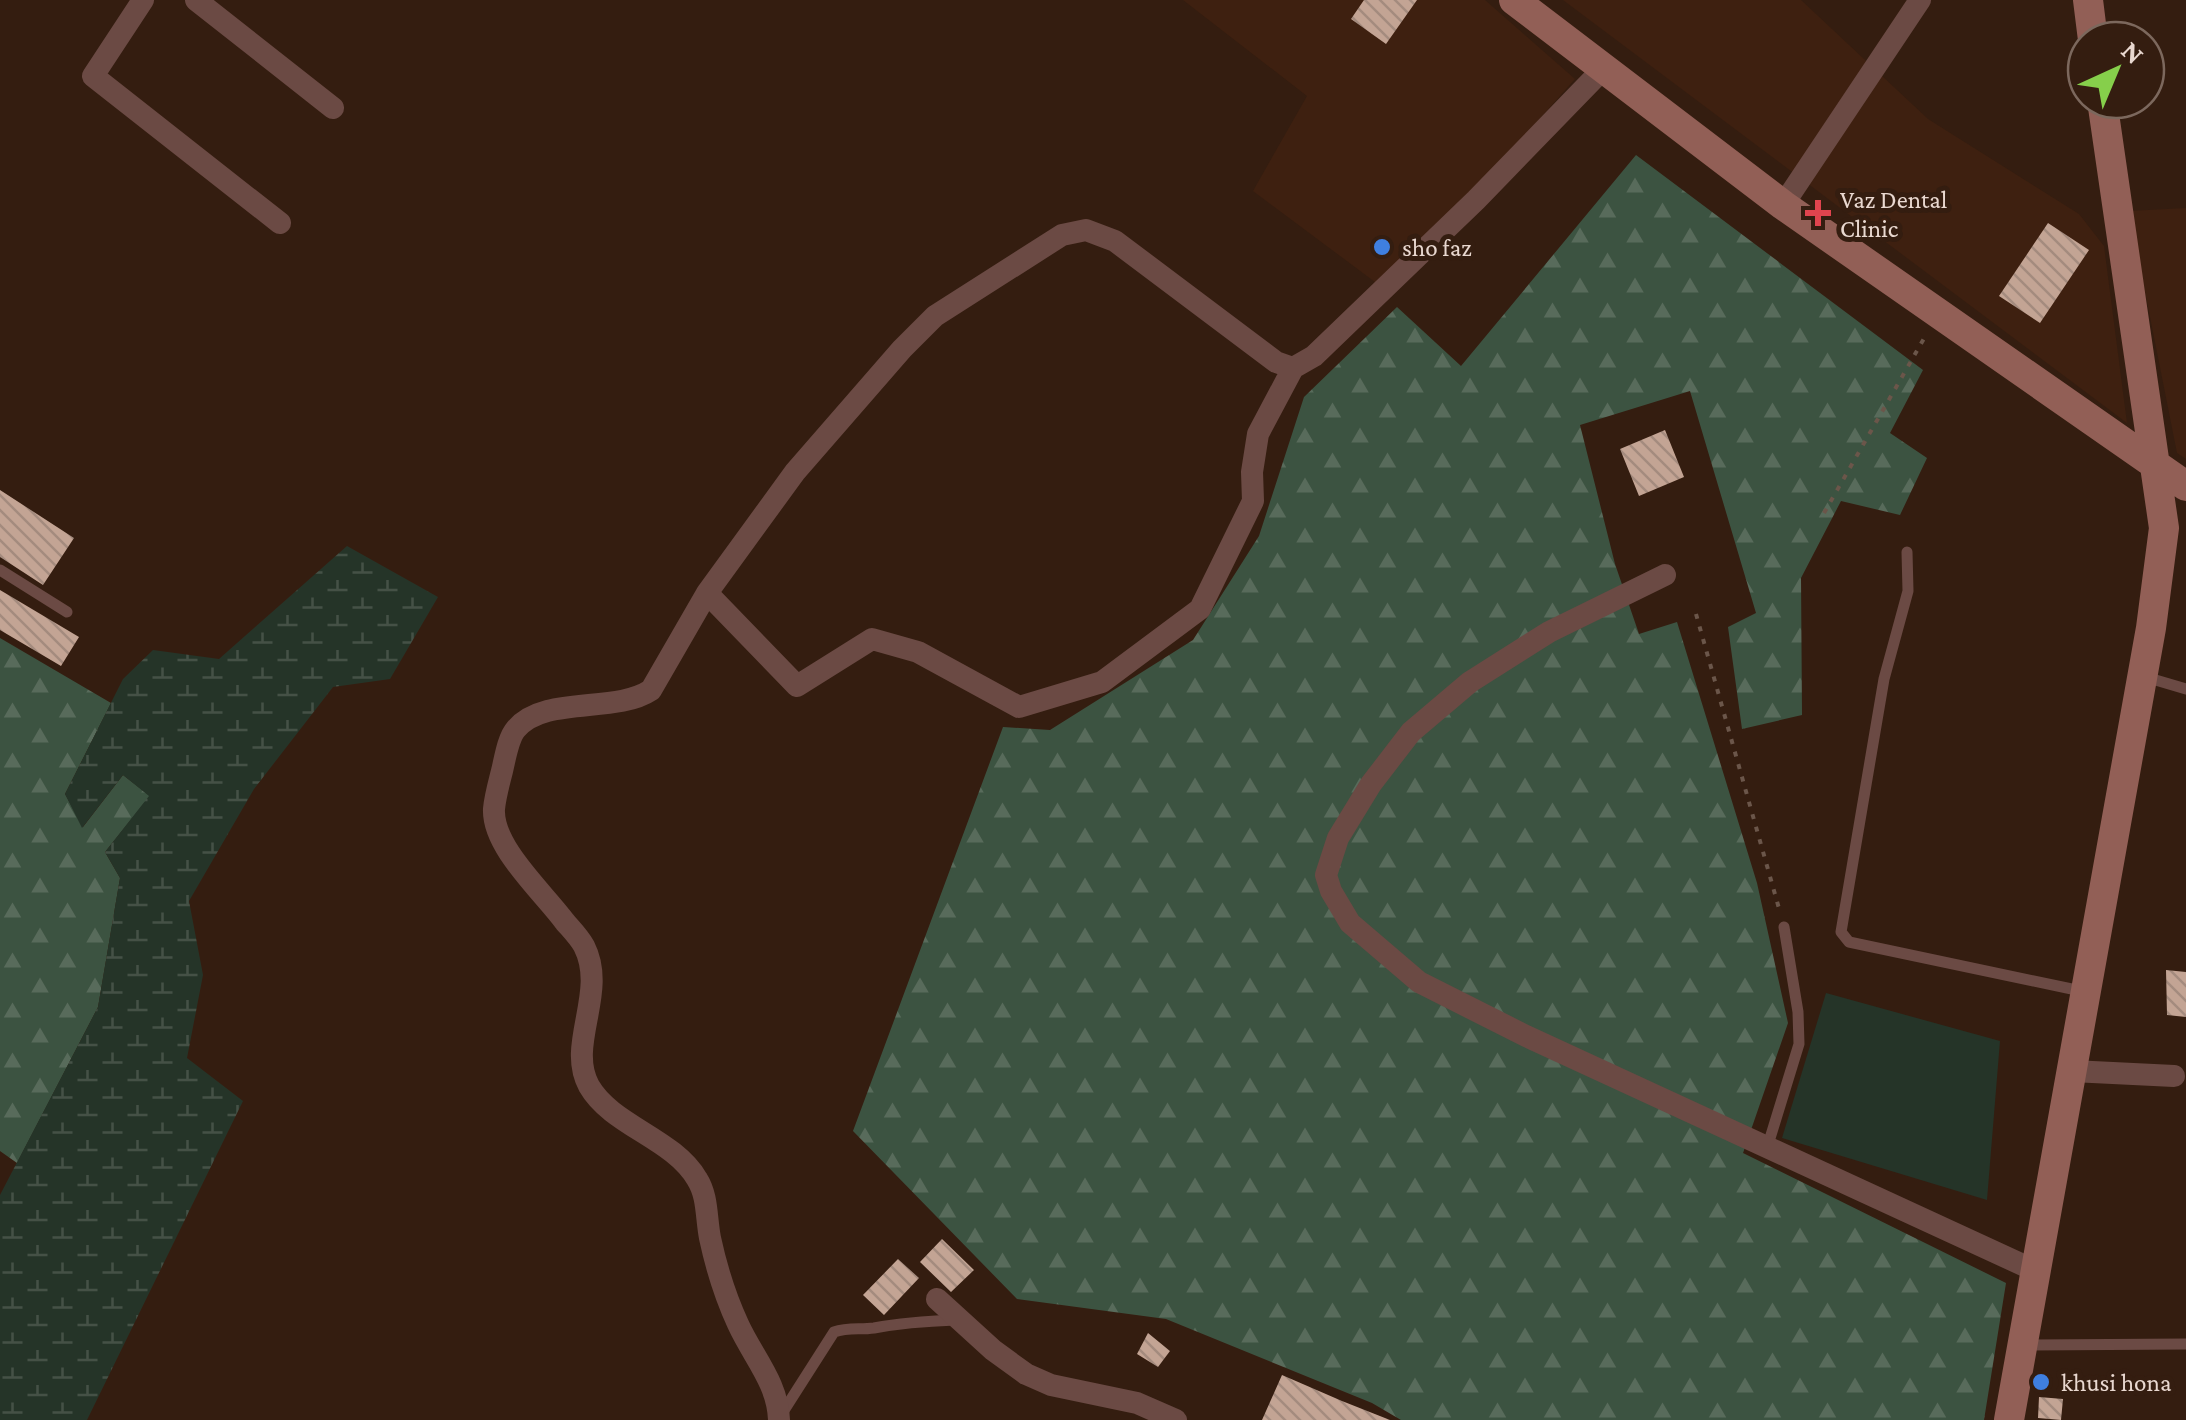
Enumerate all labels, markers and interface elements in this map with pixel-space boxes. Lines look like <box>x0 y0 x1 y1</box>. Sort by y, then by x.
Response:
north arrow <box>2066 20 2166 120</box>
text: N <box>2115 35 2151 70</box>
place label: Vaz Dental Clinic <box>1840 186 1947 242</box>
marker: Vaz Dental Clinic <box>1805 200 1831 226</box>
place label: sho faz <box>1402 234 1472 261</box>
marker: sho faz <box>1371 236 1393 258</box>
place label: khusi hona <box>2061 1369 2172 1396</box>
marker: khusi hona <box>2030 1371 2052 1393</box>

